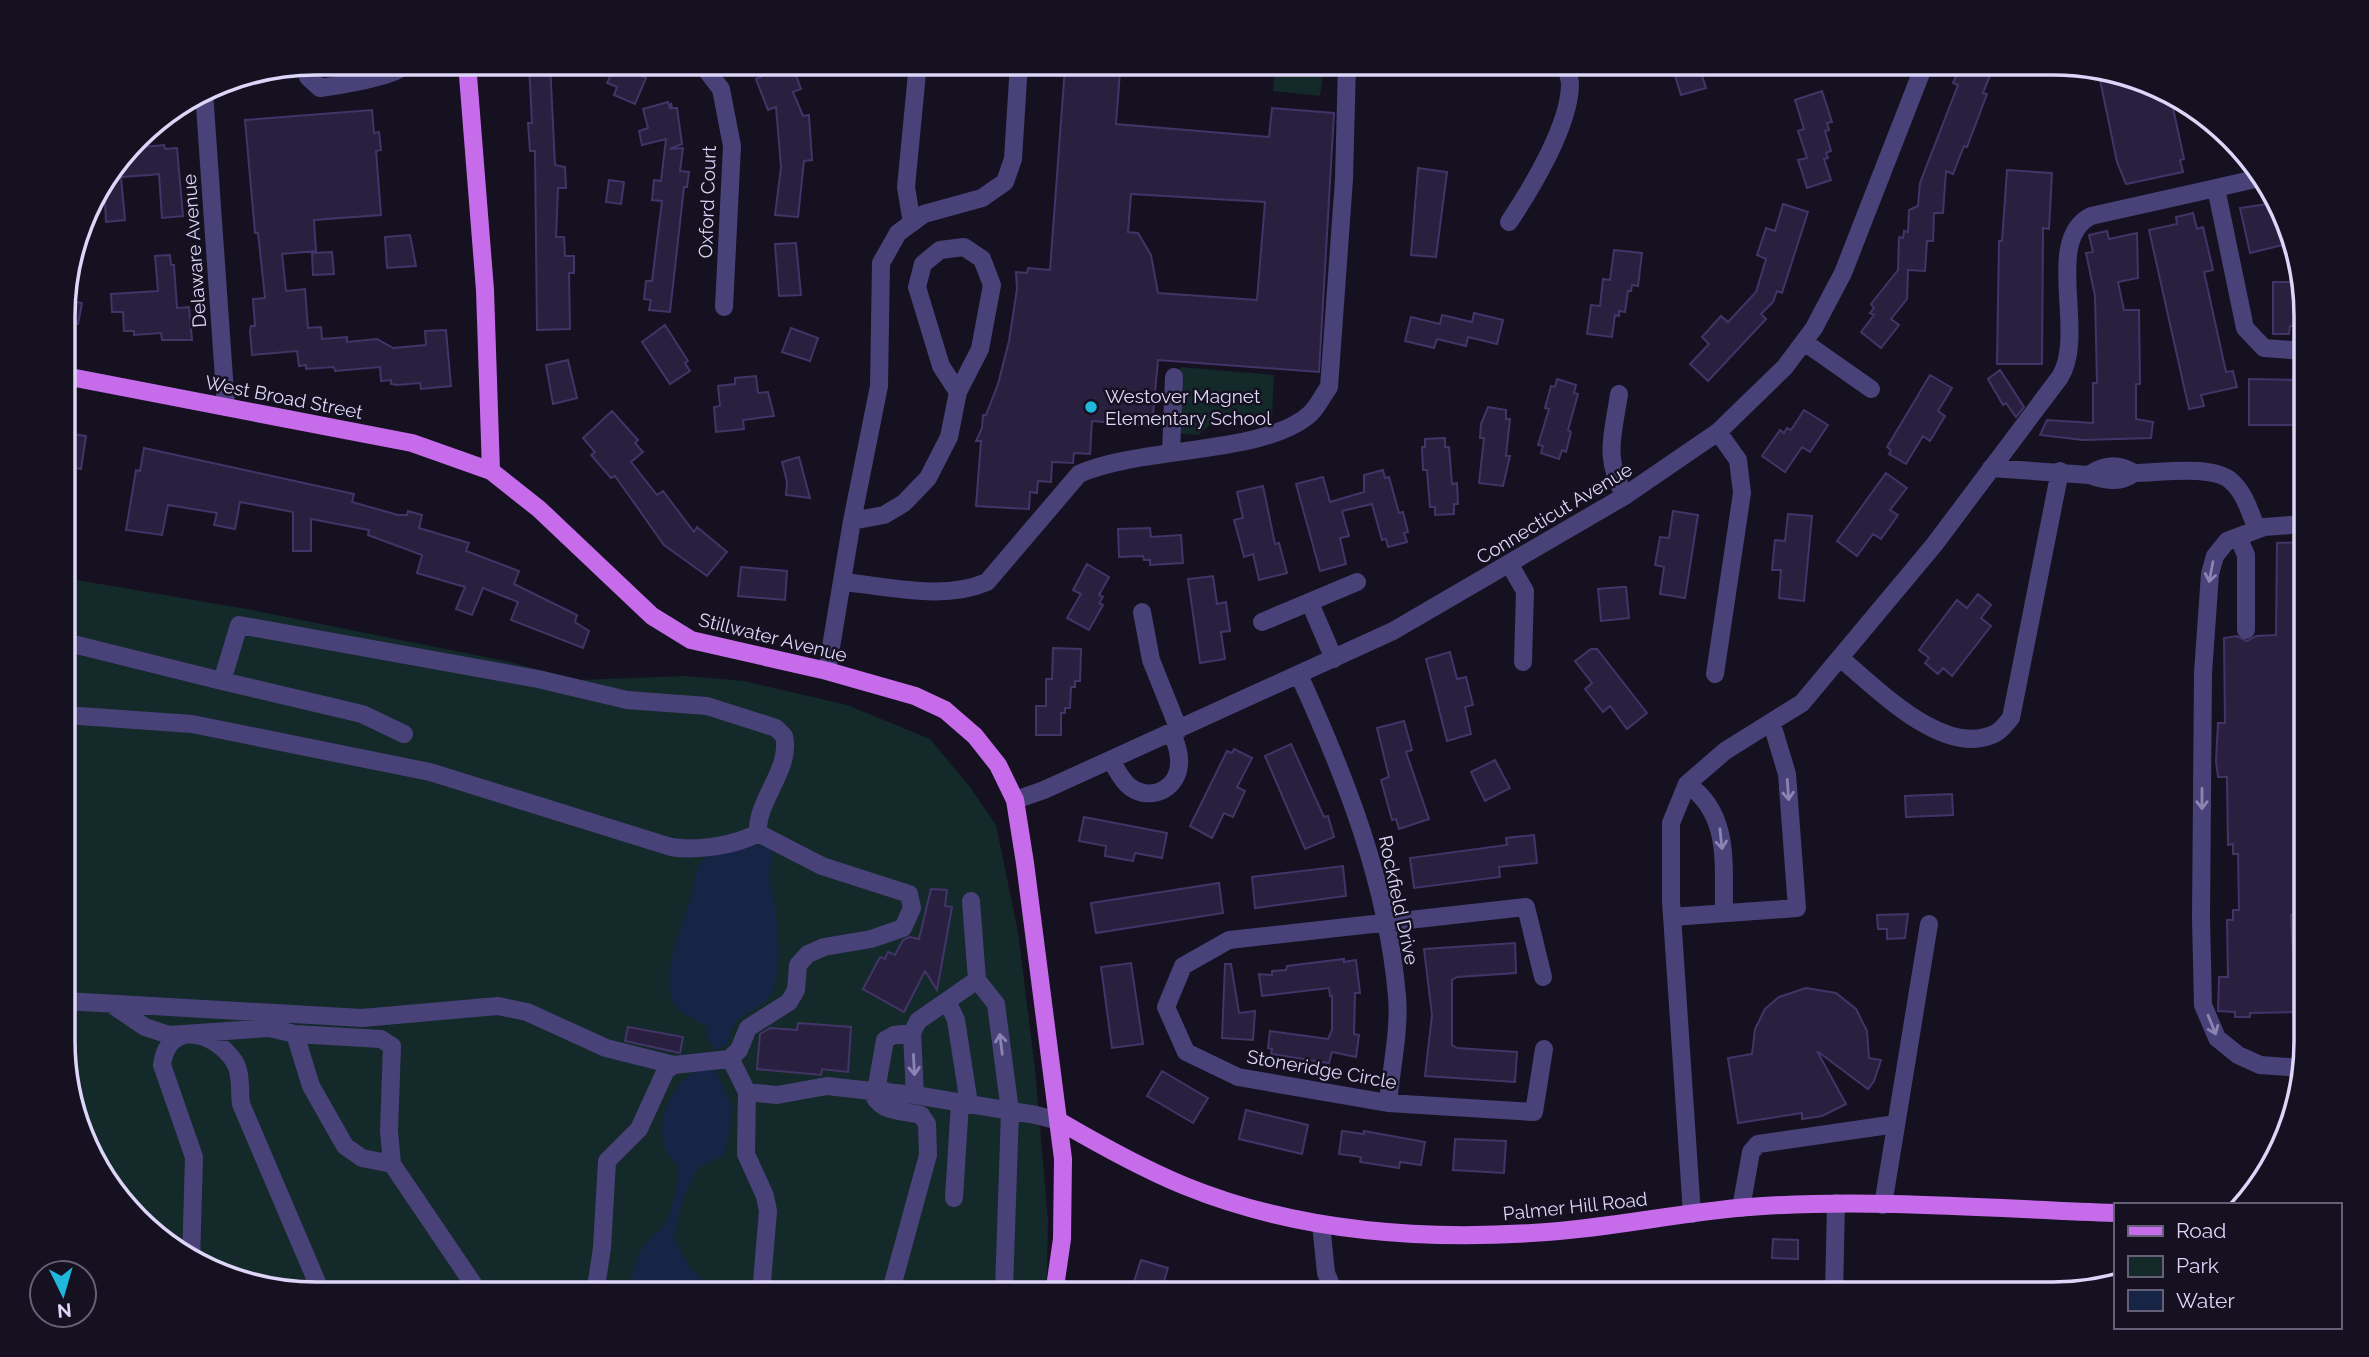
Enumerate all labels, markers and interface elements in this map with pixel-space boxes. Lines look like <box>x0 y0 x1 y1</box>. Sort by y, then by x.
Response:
street label: Oxford Court <box>694 145 720 259</box>
street label: Delaware Avenue <box>178 173 210 329</box>
street label: West Broad Street <box>203 371 365 423</box>
place label: Westover Magnet Elementary School <box>1105 385 1272 429</box>
marker: Westover Magnet Elementary School <box>1083 399 1099 415</box>
street label: Connecticut Avenue <box>1472 458 1636 568</box>
one-way arrow <box>2204 560 2218 583</box>
street label: Stillwater Avenue <box>697 608 849 666</box>
one-way arrow <box>1782 778 1795 800</box>
one-way arrow <box>2195 788 2209 811</box>
one-way arrow <box>1715 827 1728 850</box>
street label: Rockfield Drive <box>1375 833 1423 967</box>
one-way arrow <box>2206 1014 2219 1036</box>
one-way arrow <box>995 1033 1008 1056</box>
street label: Stoneridge Circle <box>1245 1045 1399 1093</box>
one-way arrow <box>907 1053 920 1076</box>
street label: Palmer Hill Road <box>1502 1187 1648 1225</box>
legend <box>2114 1203 2341 1329</box>
text: Road <box>2176 1218 2226 1243</box>
text: Park <box>2176 1253 2219 1278</box>
north arrow <box>28 1259 98 1329</box>
text: Water <box>2176 1288 2235 1313</box>
text: N <box>56 1299 73 1323</box>

